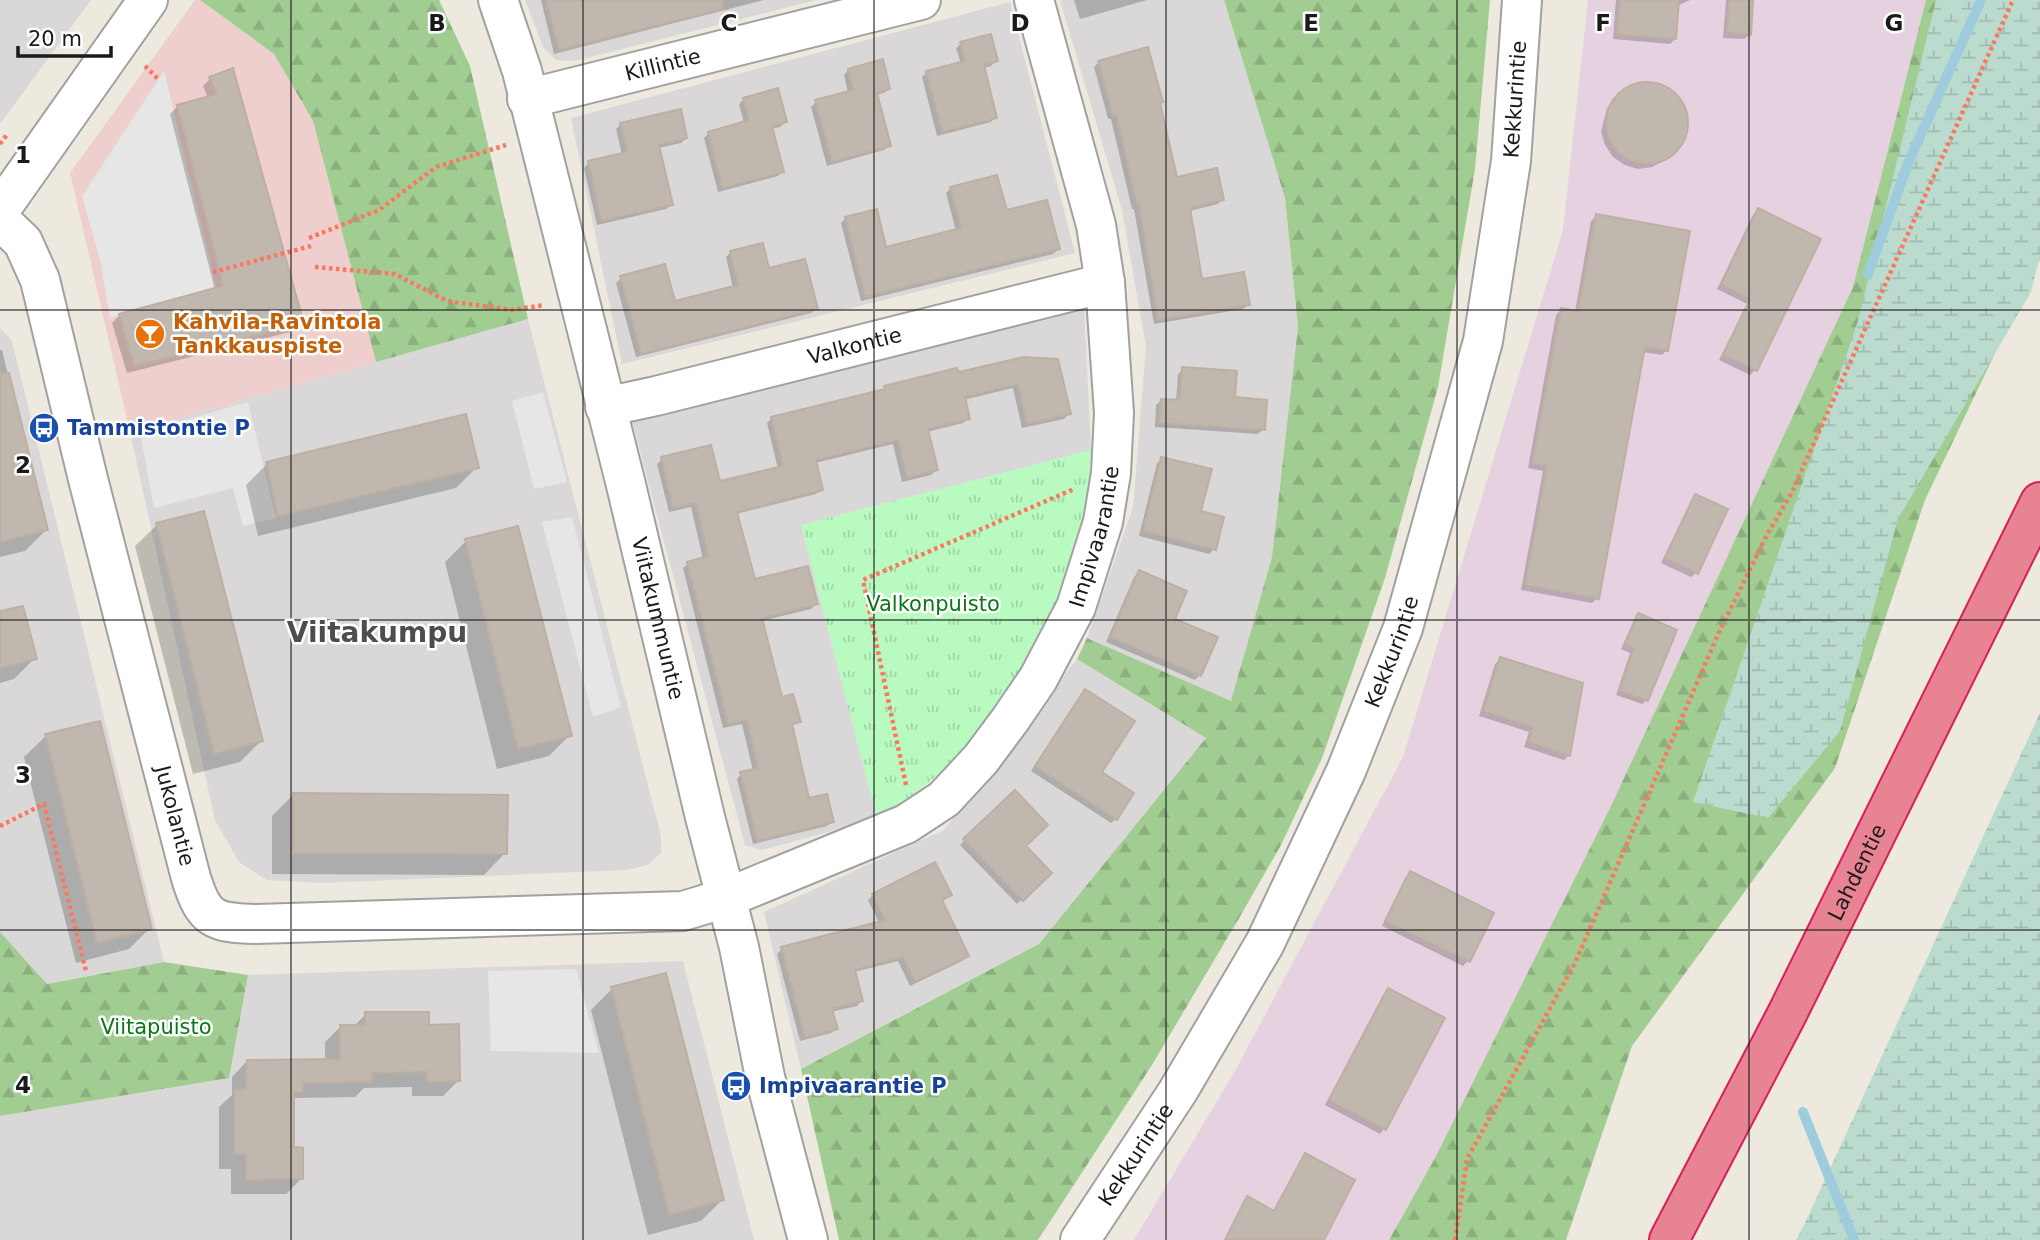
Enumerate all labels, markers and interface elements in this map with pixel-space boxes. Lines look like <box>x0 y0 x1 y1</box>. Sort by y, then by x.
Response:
text: B <box>428 10 446 36</box>
text: C <box>721 10 737 36</box>
text: D <box>1010 10 1030 36</box>
text: E <box>1303 10 1319 36</box>
text: F <box>1595 10 1611 36</box>
text: G <box>1885 10 1903 36</box>
scale bar <box>18 14 110 58</box>
text: 20 m <box>28 27 82 51</box>
street label: Kekkurintie <box>1499 40 1531 159</box>
street label: Killintie <box>622 44 703 86</box>
text: 1 <box>15 142 31 168</box>
place label: Kahvila-Ravintola Tankkauspiste <box>173 310 381 358</box>
bar icon: Kahvila-Ravintola Tankkauspiste <box>133 317 167 351</box>
street label: Valkontie <box>805 323 904 369</box>
bus stop icon: Tammistontie P <box>27 411 61 445</box>
place label: Tammistontie P <box>67 416 250 440</box>
text: 2 <box>15 452 31 478</box>
street label: Impivaarantie <box>1065 465 1123 611</box>
street label: Viitakummuntie <box>627 535 689 702</box>
park label: Valkonpuisto <box>866 592 1000 616</box>
street label: Kekkurintie <box>1360 593 1423 711</box>
district label: Viitakumpu <box>287 616 467 649</box>
street label: Jukolantie <box>150 761 199 869</box>
text: 3 <box>15 762 31 788</box>
street label: Lahdentie <box>1823 820 1891 924</box>
park label: Viitapuisto <box>100 1015 212 1039</box>
bus stop icon: Impivaarantie P <box>719 1069 753 1103</box>
text: 4 <box>15 1072 31 1098</box>
place label: Impivaarantie P <box>759 1074 947 1098</box>
street label: Kekkurintie <box>1094 1099 1178 1210</box>

